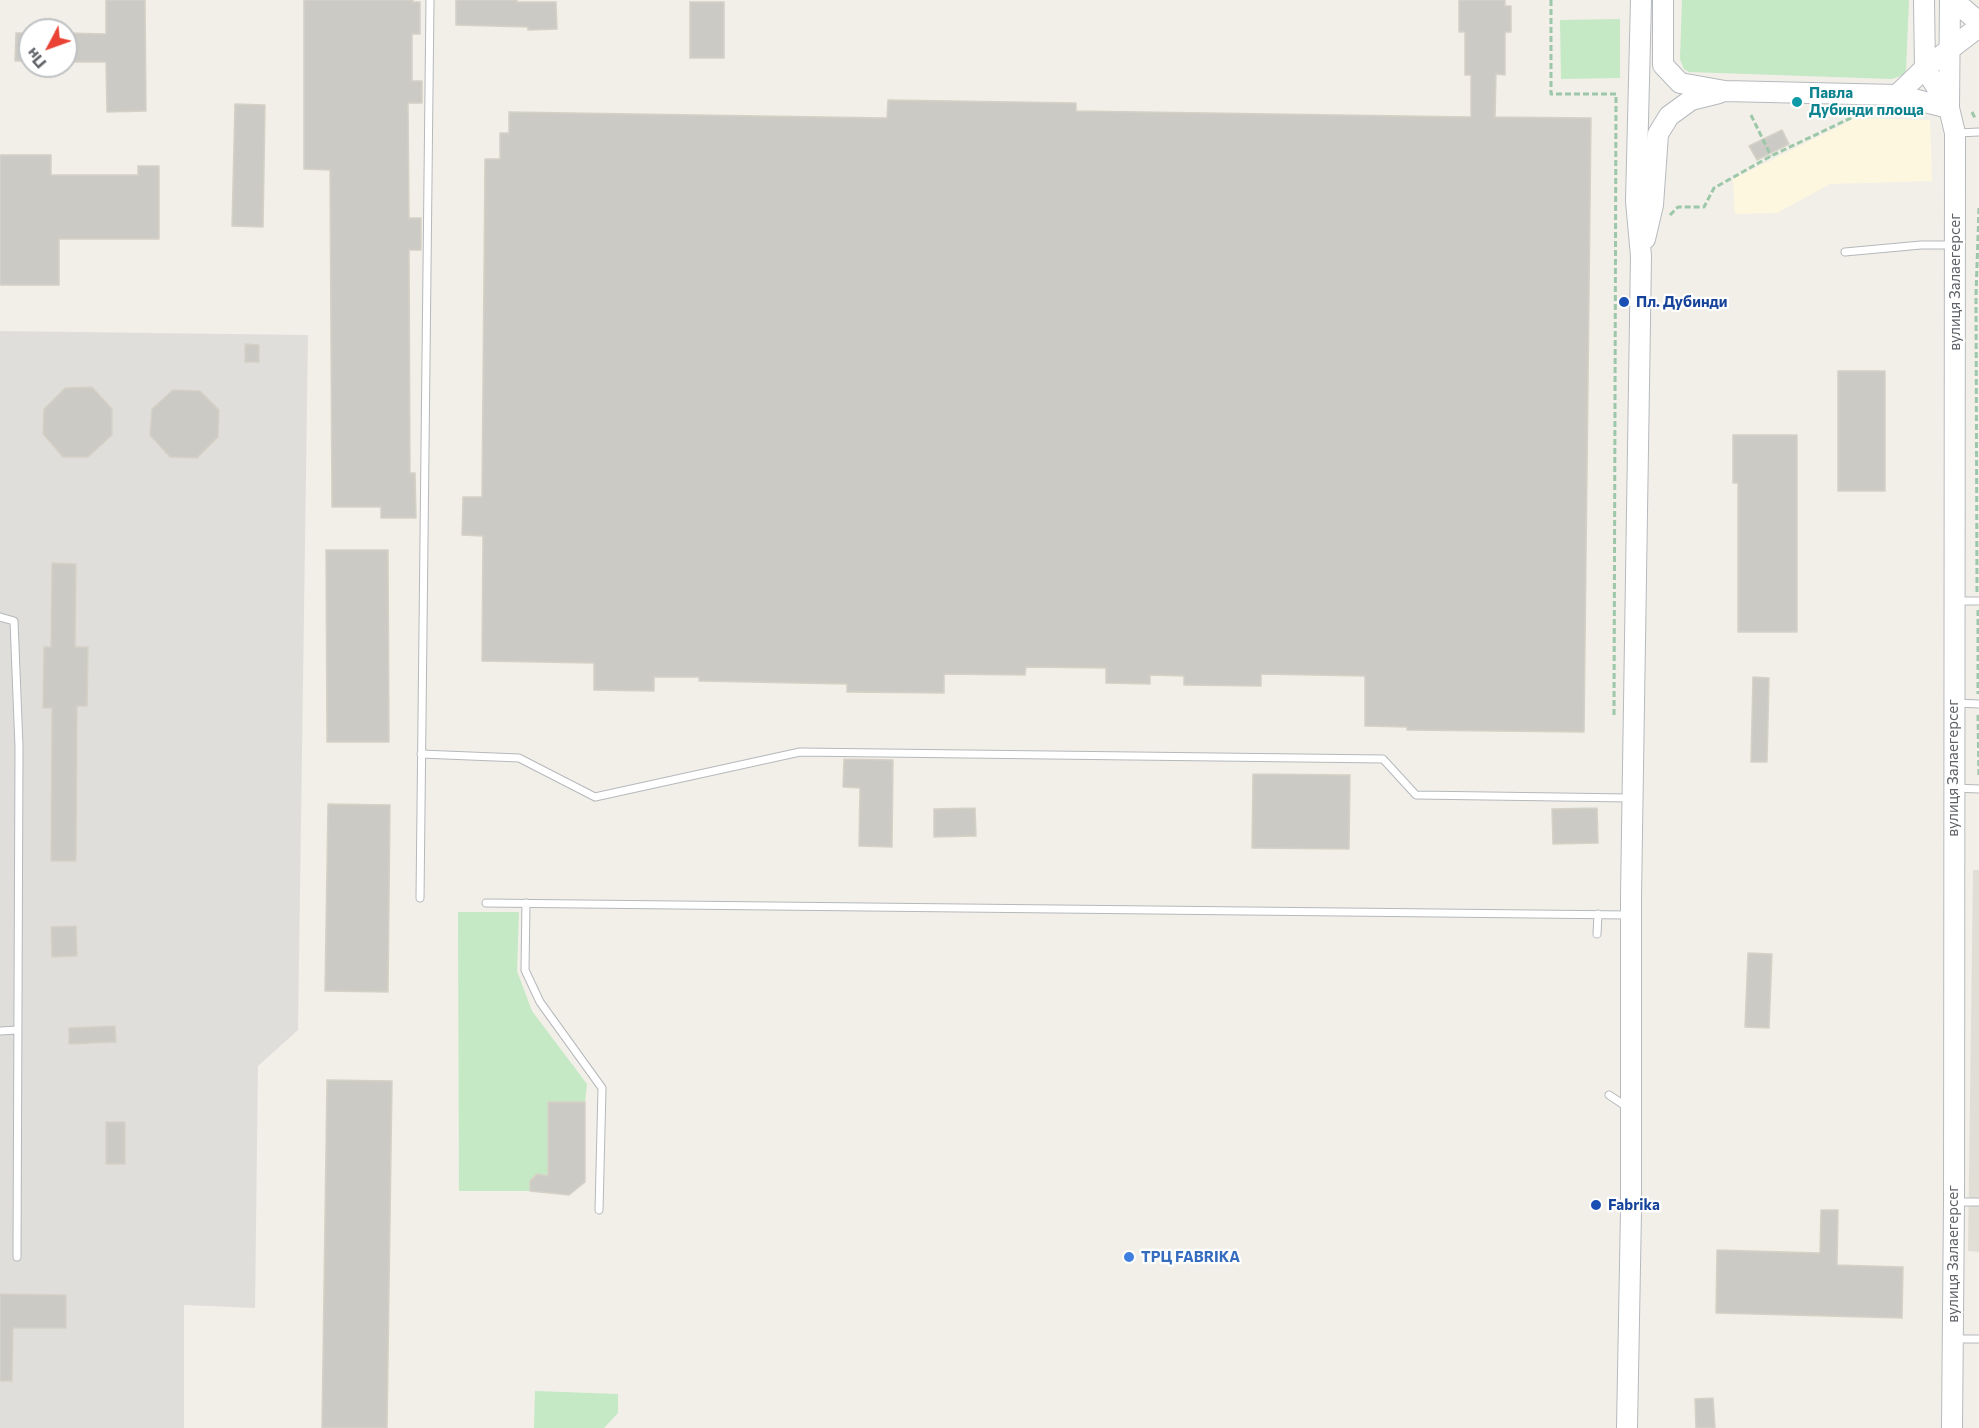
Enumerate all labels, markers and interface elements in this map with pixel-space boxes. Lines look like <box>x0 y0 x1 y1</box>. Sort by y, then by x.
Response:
north arrow <box>18 18 78 78</box>
text: Пн <box>21 45 50 73</box>
place label: Павла Дубинди площа <box>1809 84 1924 119</box>
marker: Павла Дубинди площа <box>1790 95 1804 109</box>
street label: вулиця Залаегерсег <box>1946 213 1964 351</box>
place label: Пл. Дубинди <box>1636 293 1728 311</box>
marker: Пл. Дубинди <box>1617 295 1631 309</box>
street label: вулиця Залаегерсег <box>1944 699 1962 837</box>
street label: вулиця Залаегерсег <box>1944 1185 1962 1323</box>
place label: Fabrika <box>1608 1196 1660 1214</box>
marker: Fabrika <box>1589 1198 1603 1212</box>
place label: ТРЦ FABRIKA <box>1141 1248 1240 1266</box>
marker: ТРЦ FABRIKA <box>1122 1250 1136 1264</box>

